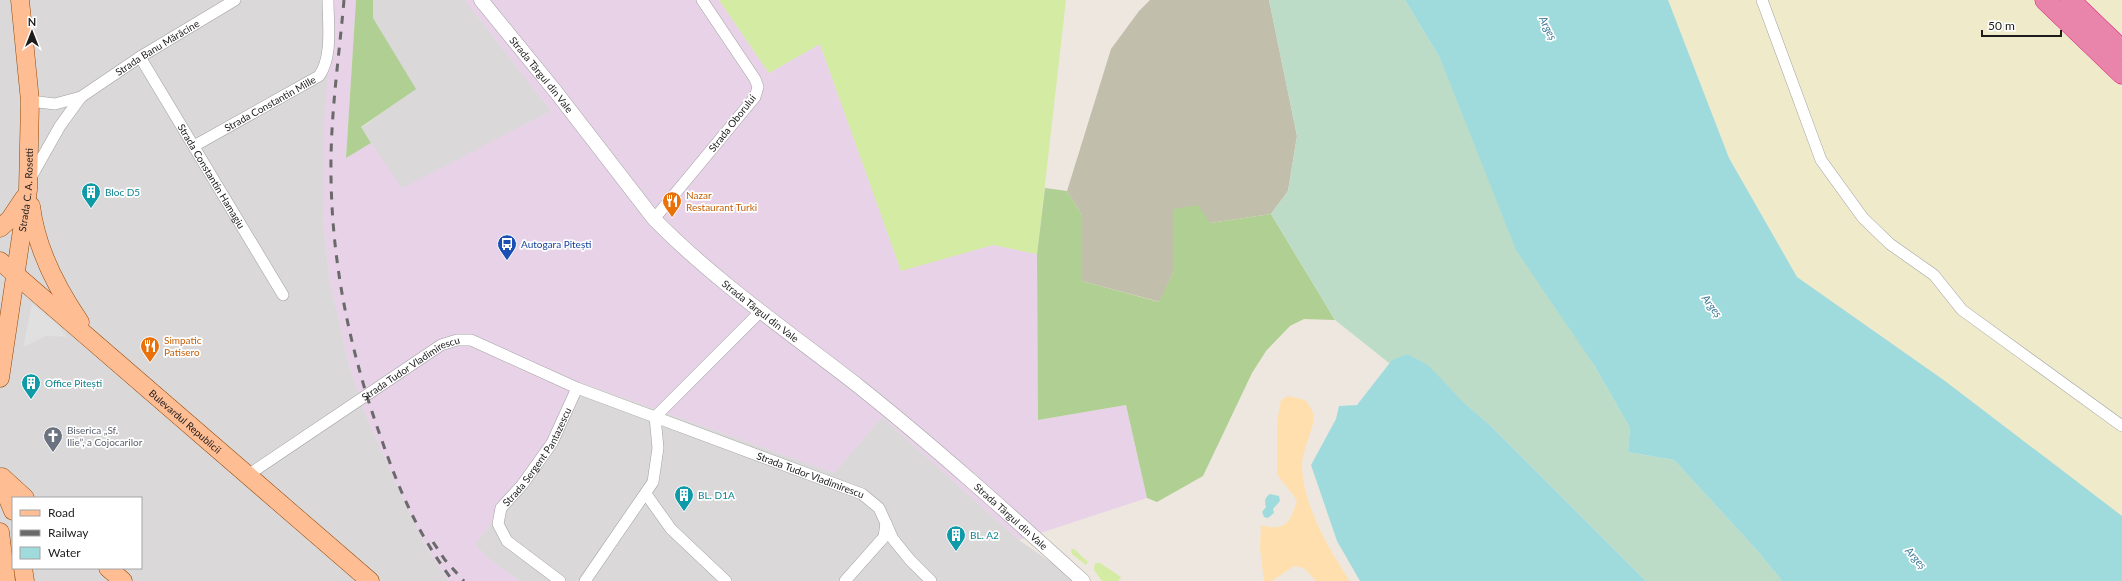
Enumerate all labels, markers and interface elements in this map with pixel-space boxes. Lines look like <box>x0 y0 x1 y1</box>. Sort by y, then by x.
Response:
north arrow <box>12 12 52 52</box>
scale bar <box>1982 12 2061 38</box>
water label: Argeș <box>1536 13 1560 43</box>
text: N <box>28 15 36 28</box>
street label: Strada Banu Mărăcine <box>113 17 201 78</box>
text: 50 m <box>1988 18 2015 33</box>
street label: Strada Târgul din Vale <box>507 34 576 115</box>
street label: Strada Constantin Mille <box>222 73 318 134</box>
street label: Strada Oborului <box>706 92 758 154</box>
street label: Strada Constantin Hamagiu <box>176 122 248 231</box>
street label: Strada C. A. Rosetti <box>16 148 35 233</box>
building icon: Bloc D5 <box>80 181 102 209</box>
place label: Bloc D5 <box>105 186 140 198</box>
place label: Nazar Restaurant Turki <box>686 189 757 213</box>
restaurant icon: Nazar Restaurant Turki <box>661 190 683 218</box>
bus stop icon: Autogara Pitești <box>496 233 518 261</box>
place label: Autogara Pitești <box>521 238 591 250</box>
street label: Strada Târgul din Vale <box>720 277 801 345</box>
water label: Argeș <box>1699 291 1726 320</box>
place label: Simpatic Patisero <box>164 334 202 358</box>
street label: Strada Tudor Vladimirescu <box>359 334 461 403</box>
restaurant icon: Simpatic Patisero <box>139 335 161 363</box>
building icon: Office Pitești <box>20 372 42 400</box>
place label: Office Pitești <box>45 377 102 389</box>
street label: Bulevardul Republicii <box>147 387 224 456</box>
street label: Strada Sergent Pantazescu <box>500 406 573 508</box>
place label: Biserica „Sf. Ilie”, a Cojocarilor <box>67 424 143 448</box>
church icon: Biserica „Sf. Ilie”, a Cojocarilor <box>42 425 64 453</box>
street label: Strada Tudor Vladimirescu <box>755 449 866 500</box>
street label: Strada Târgul din Vale <box>972 481 1050 552</box>
building icon: BL. D1A <box>673 484 695 512</box>
place label: BL. D1A <box>698 489 735 501</box>
legend <box>12 497 142 569</box>
text: Road <box>48 505 75 520</box>
building icon: BL. A2 <box>945 524 967 552</box>
text: Railway <box>48 525 89 540</box>
place label: BL. A2 <box>970 529 999 541</box>
water label: Argeș <box>1902 543 1930 572</box>
text: Water <box>48 545 81 560</box>

